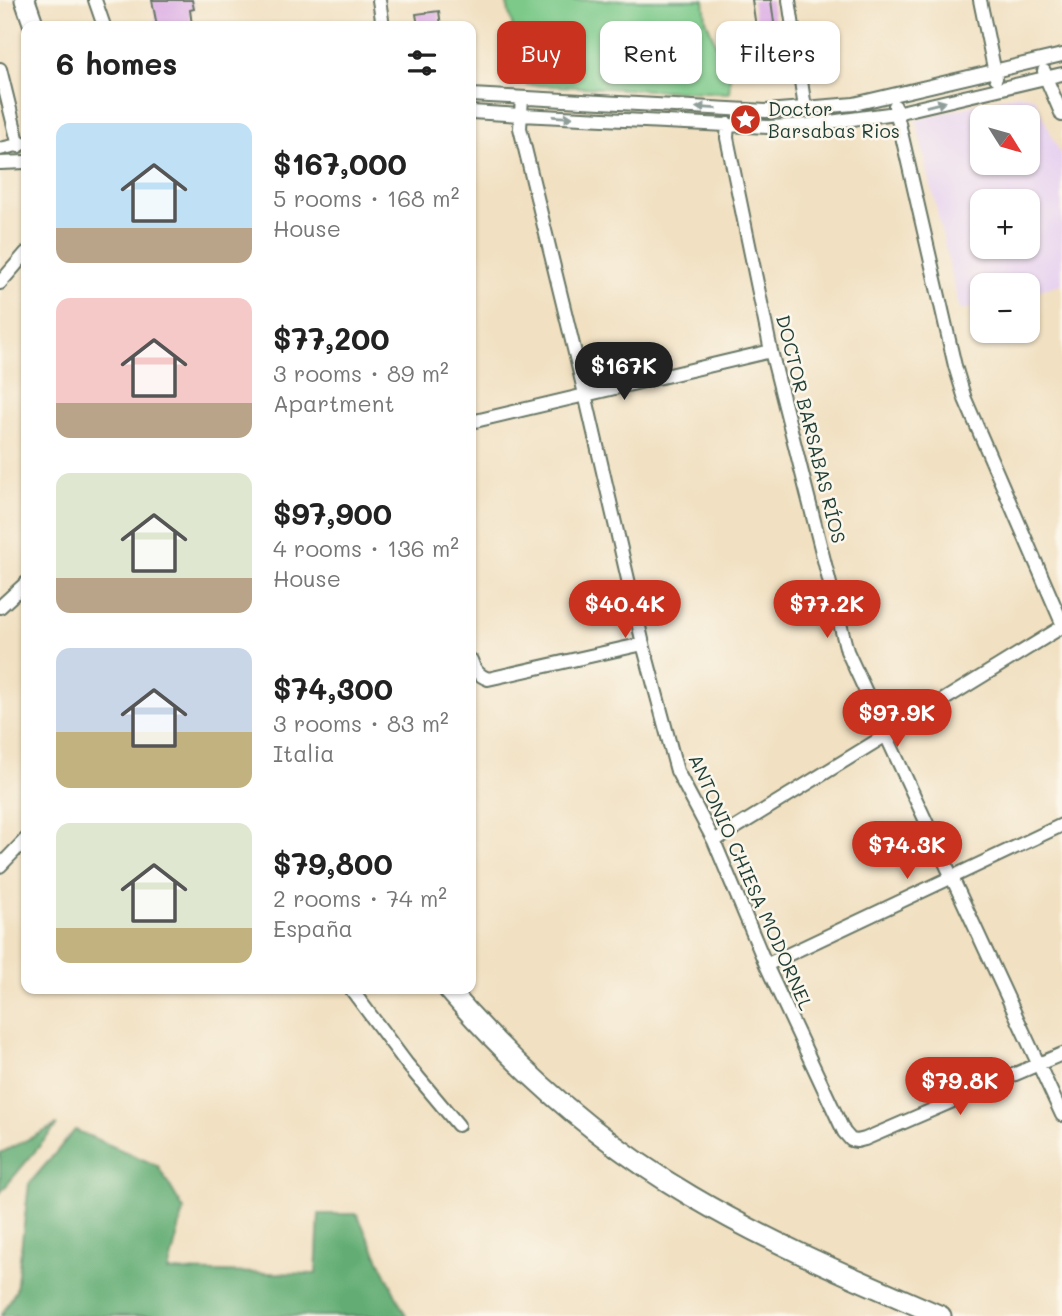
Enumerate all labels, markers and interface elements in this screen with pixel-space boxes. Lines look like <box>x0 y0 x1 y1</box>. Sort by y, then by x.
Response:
chip: Buy <box>497 21 586 84</box>
chip: Rent <box>600 21 702 84</box>
chip: Filters <box>716 21 840 84</box>
text: 6 homes <box>56 43 177 83</box>
icon: filters <box>403 44 441 82</box>
place label: Doctor Barsabas Rios <box>768 96 900 143</box>
one-way arrow <box>925 98 947 109</box>
one-way arrow <box>695 102 717 113</box>
place icon: Doctor Barsabas Rios <box>728 103 762 137</box>
north arrow <box>970 105 1040 175</box>
map controls <box>970 105 1040 343</box>
one-way arrow <box>553 112 575 123</box>
text: $167,000 <box>273 143 407 183</box>
icon: home <box>112 151 196 235</box>
text: 5 rooms · 168 m² <box>273 183 459 213</box>
button: + <box>970 189 1040 259</box>
text: House <box>273 213 341 243</box>
button: − <box>970 273 1040 343</box>
street label: DOCTOR BARSABAS RÍOS <box>771 312 852 546</box>
text: $77,200 <box>273 318 390 358</box>
icon: home <box>112 326 196 410</box>
pin: $167K <box>575 342 673 402</box>
text: $167K <box>591 350 657 380</box>
text: 3 rooms · 89 m² <box>273 358 449 388</box>
text: Apartment <box>273 388 395 418</box>
text: $97,900 <box>273 493 392 533</box>
icon: home <box>112 501 196 585</box>
text: 4 rooms · 136 m² <box>273 533 459 563</box>
text: House <box>273 563 341 593</box>
pin: $40.4K <box>568 580 682 640</box>
pin: $77.2K <box>770 580 884 640</box>
text: $40.4K <box>585 588 665 618</box>
text: $77.2K <box>790 588 864 618</box>
text: $74,300 <box>273 668 393 708</box>
icon: home <box>112 676 196 760</box>
pin: $97.9K <box>840 690 954 749</box>
text: $97.9K <box>859 697 935 727</box>
text: 3 rooms · 83 m² <box>273 708 449 738</box>
text: Italia <box>273 738 335 768</box>
street label: ANTONIO CHIESA MODORNEL <box>684 750 819 1014</box>
pin: $74.3K <box>850 822 964 881</box>
text: $74.3K <box>868 829 946 859</box>
text: $79,800 <box>273 843 393 883</box>
icon: home <box>112 851 196 935</box>
text: 2 rooms · 74 m² <box>273 883 447 913</box>
text: España <box>273 913 353 943</box>
pin: $79.8K <box>903 1058 1017 1117</box>
text: $79.8K <box>921 1065 999 1095</box>

